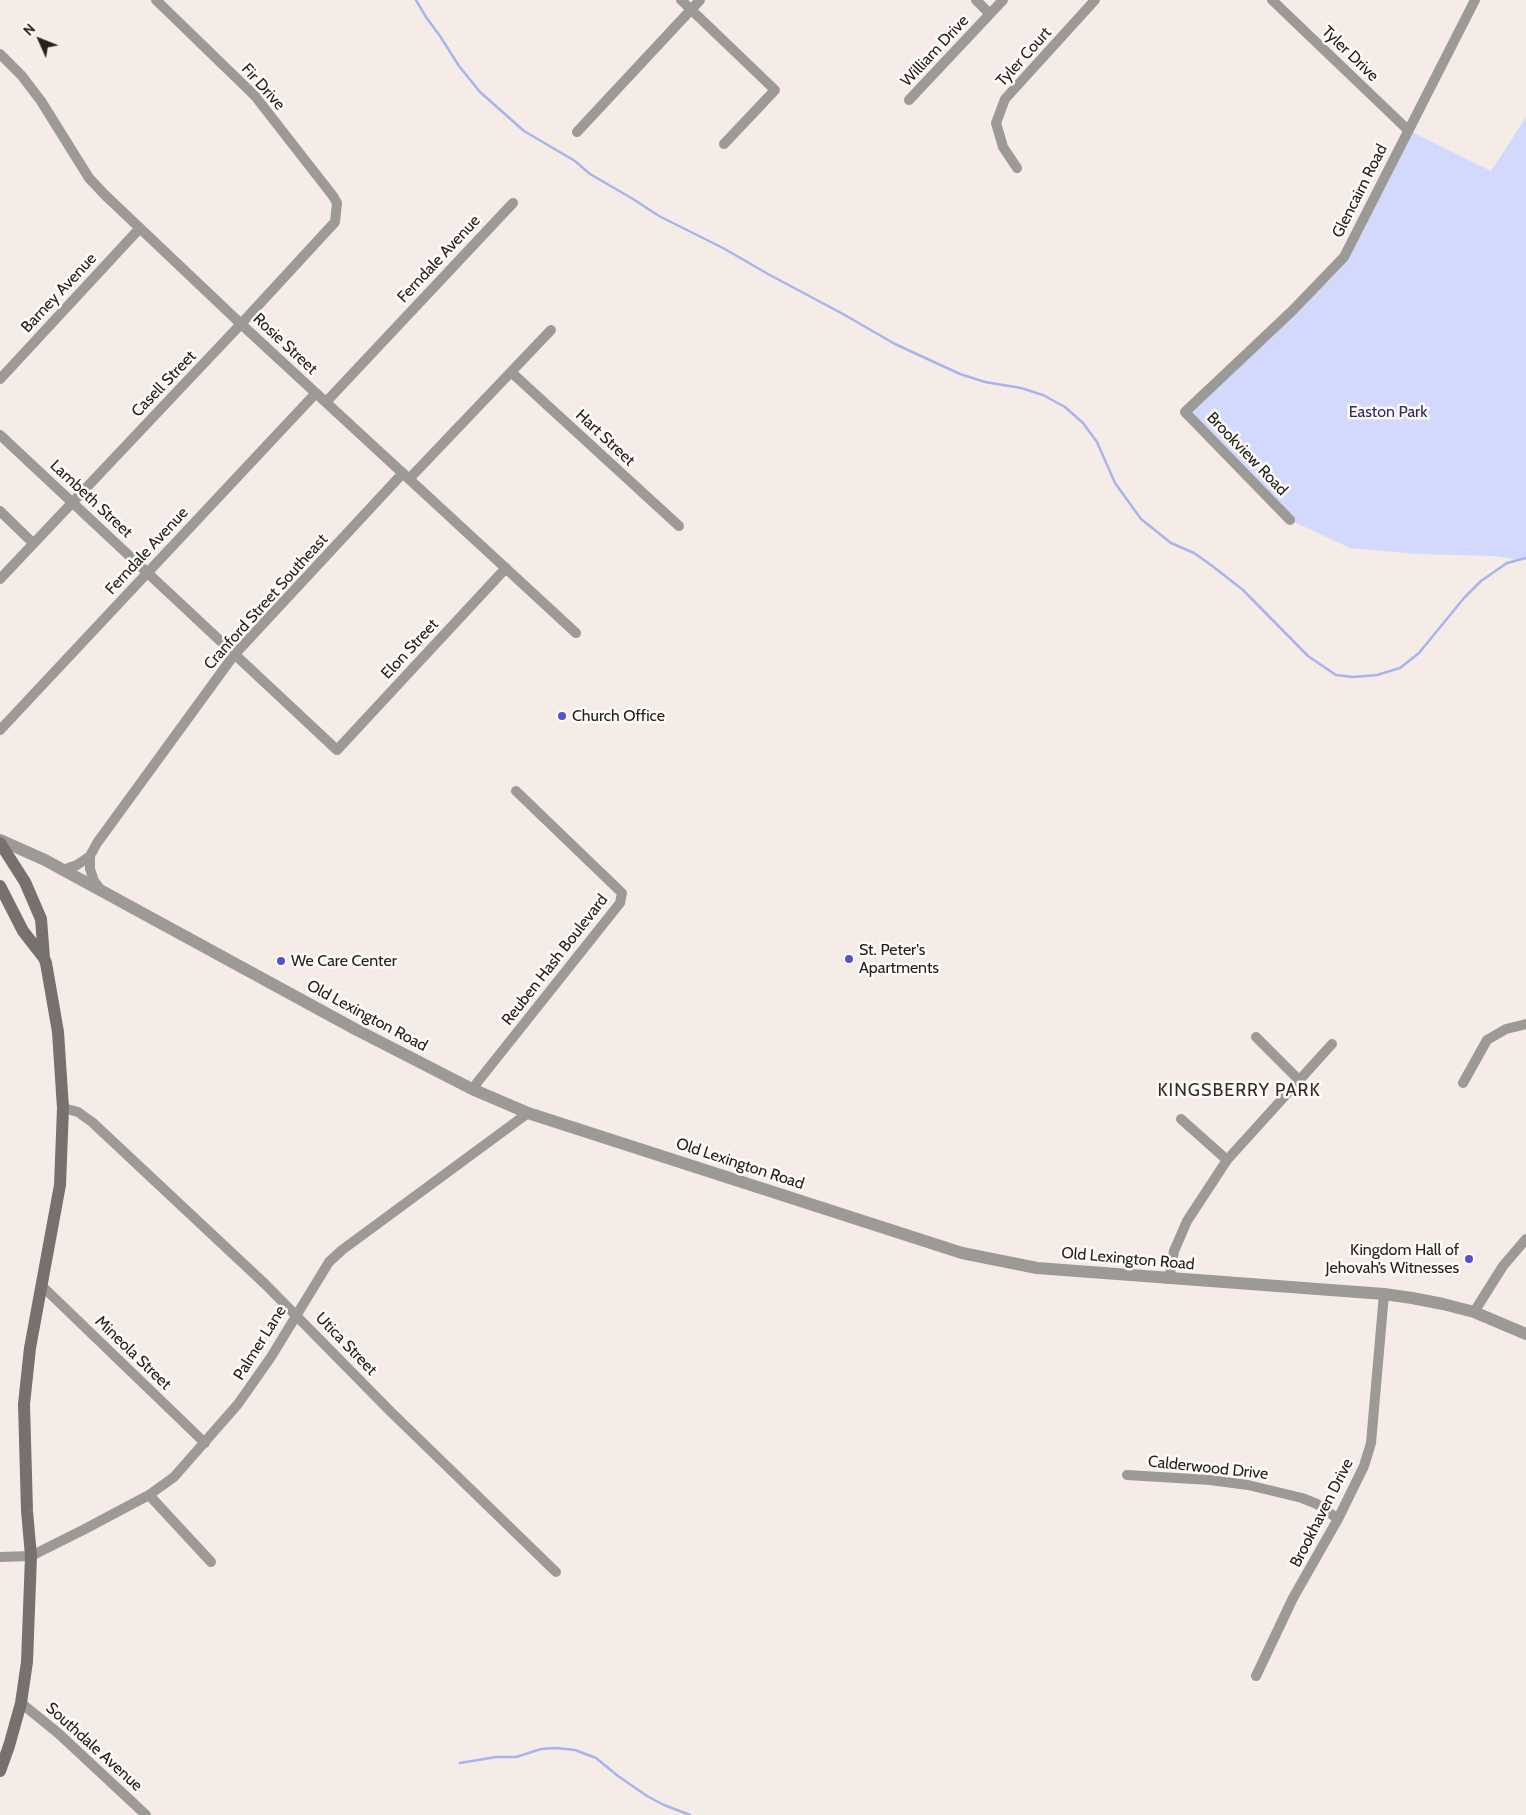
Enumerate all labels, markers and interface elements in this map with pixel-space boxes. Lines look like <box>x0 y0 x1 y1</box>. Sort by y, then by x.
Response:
street label: William Drive <box>897 11 973 91</box>
north arrow <box>15 15 65 65</box>
text: N <box>19 20 39 39</box>
street label: Tyler Drive <box>1318 22 1382 86</box>
street label: Tyler Court <box>992 23 1056 91</box>
street label: Fir Drive <box>237 60 289 114</box>
street label: Glencairn Road <box>1328 141 1392 241</box>
street label: Ferndale Avenue <box>394 211 484 307</box>
street label: Barney Avenue <box>17 249 101 337</box>
street label: Rosie Street <box>249 309 321 379</box>
street label: Casell Street <box>128 347 200 421</box>
park label: Easton Park <box>1349 402 1427 422</box>
street label: Hart Street <box>571 406 639 470</box>
street label: Brookview Road <box>1202 408 1292 500</box>
street label: Lambeth Street <box>46 456 136 542</box>
street label: Ferndale Avenue <box>102 503 192 599</box>
street label: Cranford Street Southeast <box>200 530 332 674</box>
street label: Elon Street <box>377 615 443 683</box>
place label: Church Office <box>572 706 665 726</box>
marker: Church Office <box>556 710 568 722</box>
street label: Reuben Hash Boulevard <box>498 891 612 1029</box>
place label: St. Peter's Apartments <box>859 940 939 978</box>
place label: We Care Center <box>291 951 397 971</box>
marker: St. Peter's Apartments <box>843 953 855 965</box>
marker: We Care Center <box>275 955 287 967</box>
street label: Old Lexington Road <box>303 976 431 1056</box>
district label: KINGSBERRY PARK <box>1156 1080 1322 1102</box>
street label: Old Lexington Road <box>673 1134 807 1194</box>
place label: Kingdom Hall of Jehovah’s Witnesses <box>1326 1240 1459 1278</box>
street label: Old Lexington Road <box>1061 1244 1195 1274</box>
marker: Kingdom Hall of Jehovah’s Witnesses <box>1463 1253 1475 1265</box>
street label: Palmer Lane <box>230 1302 290 1384</box>
street label: Utica Street <box>311 1309 381 1379</box>
street label: Mineola Street <box>91 1312 175 1394</box>
street label: Calderwood Drive <box>1147 1452 1269 1484</box>
street label: Brookhaven Drive <box>1286 1455 1358 1571</box>
street label: Southdale Avenue <box>42 1699 146 1795</box>

